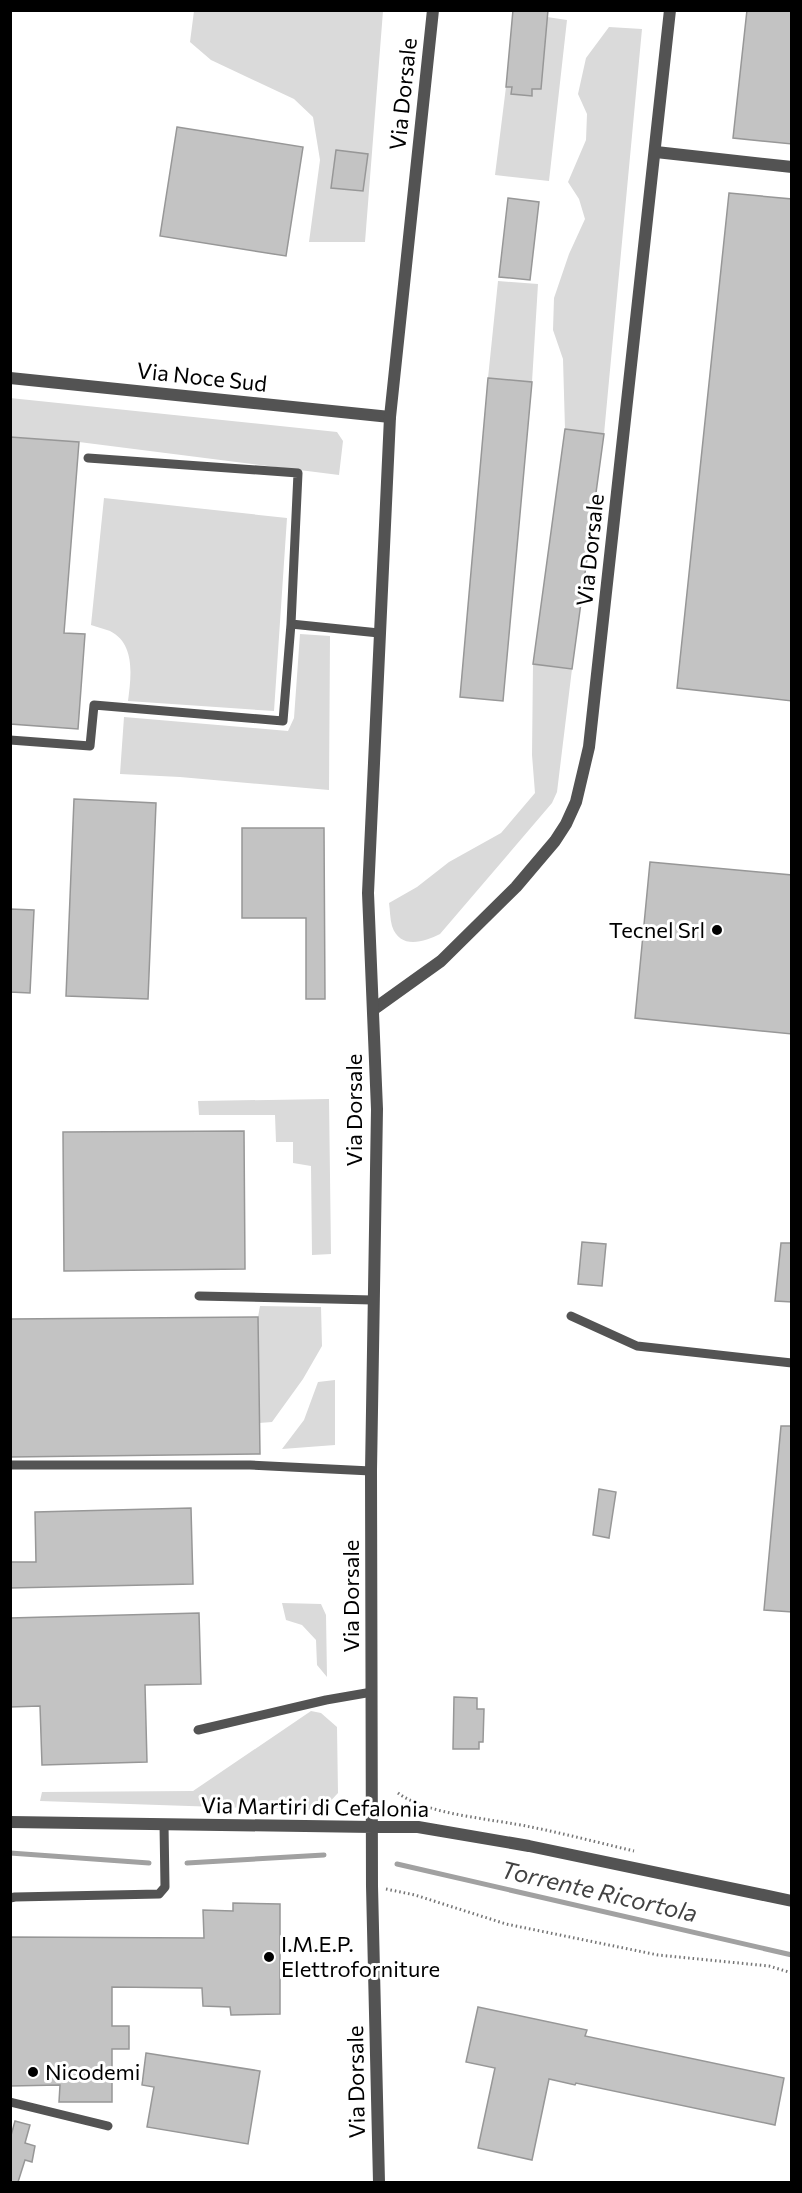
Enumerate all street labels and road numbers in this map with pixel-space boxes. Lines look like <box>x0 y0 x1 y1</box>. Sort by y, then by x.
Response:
street label: Via Dorsale <box>383 36 422 152</box>
street label: Via Noce Sud <box>136 356 269 397</box>
street label: Via Dorsale <box>570 492 609 608</box>
street label: Via Dorsale <box>340 1054 367 1166</box>
street label: Via Dorsale <box>337 1540 364 1652</box>
street label: Via Martiri di Cefalonia <box>201 1791 429 1822</box>
street label: Via Dorsale <box>341 2025 370 2139</box>

